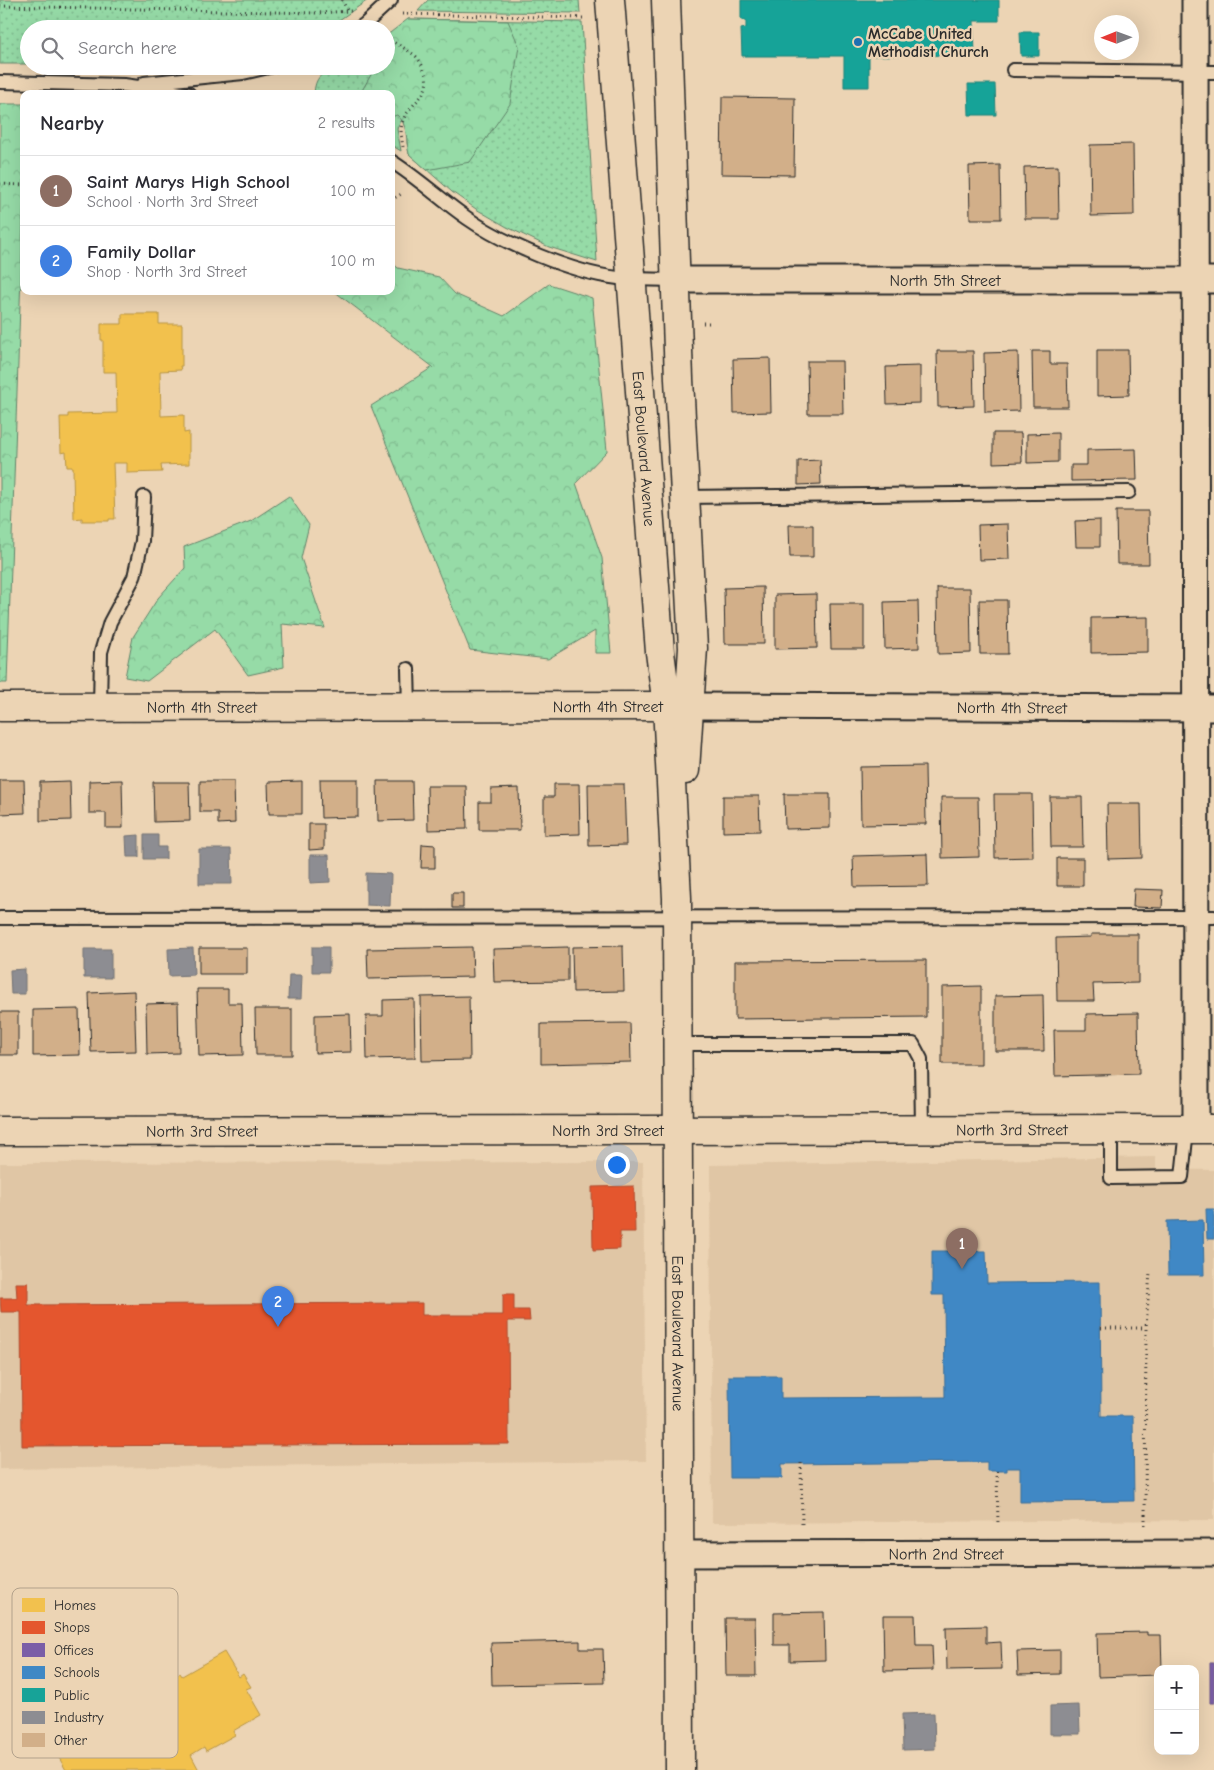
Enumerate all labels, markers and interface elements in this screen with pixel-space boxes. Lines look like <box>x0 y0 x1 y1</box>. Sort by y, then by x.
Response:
north arrow <box>1094 15 1139 60</box>
search box <box>20 20 395 75</box>
place label: McCabe United Methodist Church <box>868 25 989 61</box>
icon: search <box>38 34 66 62</box>
marker: McCabe United Methodist Church <box>852 36 864 48</box>
text: Search here <box>78 37 177 59</box>
text: Nearby <box>40 111 104 135</box>
text: 2 results <box>318 114 375 132</box>
text: Saint Marys High School <box>87 171 290 193</box>
text: 1 <box>53 182 59 200</box>
text: 100 m <box>331 182 375 200</box>
text: School · North 3rd Street <box>87 193 258 211</box>
text: Family Dollar <box>87 241 195 263</box>
text: 2 <box>52 252 60 270</box>
text: 100 m <box>331 252 375 270</box>
text: Shop · North 3rd Street <box>87 263 247 281</box>
street label: North 5th Street <box>889 272 1001 290</box>
street label: East Boulevard Avenue <box>628 370 658 527</box>
street label: North 4th Street <box>553 698 664 716</box>
street label: North 4th Street <box>147 699 258 717</box>
street label: North 4th Street <box>957 699 1068 717</box>
street label: North 3rd Street <box>956 1121 1068 1139</box>
street label: North 3rd Street <box>552 1122 664 1140</box>
street label: North 3rd Street <box>146 1123 258 1141</box>
your location <box>604 1152 630 1178</box>
pin: 1 <box>946 1228 978 1269</box>
street label: East Boulevard Avenue <box>668 1255 687 1411</box>
pin: 2 <box>262 1286 294 1327</box>
street label: North 2nd Street <box>888 1545 1004 1564</box>
legend <box>12 1588 178 1758</box>
text: Homes <box>54 1597 96 1614</box>
text: Shops <box>54 1619 90 1636</box>
text: Offices <box>54 1642 94 1659</box>
text: Schools <box>54 1664 100 1681</box>
map controls <box>1154 1665 1199 1755</box>
button: + <box>1154 1665 1199 1710</box>
text: Public <box>54 1687 90 1704</box>
text: Industry <box>54 1709 104 1726</box>
button: − <box>1154 1710 1199 1755</box>
text: Other <box>54 1732 88 1749</box>

